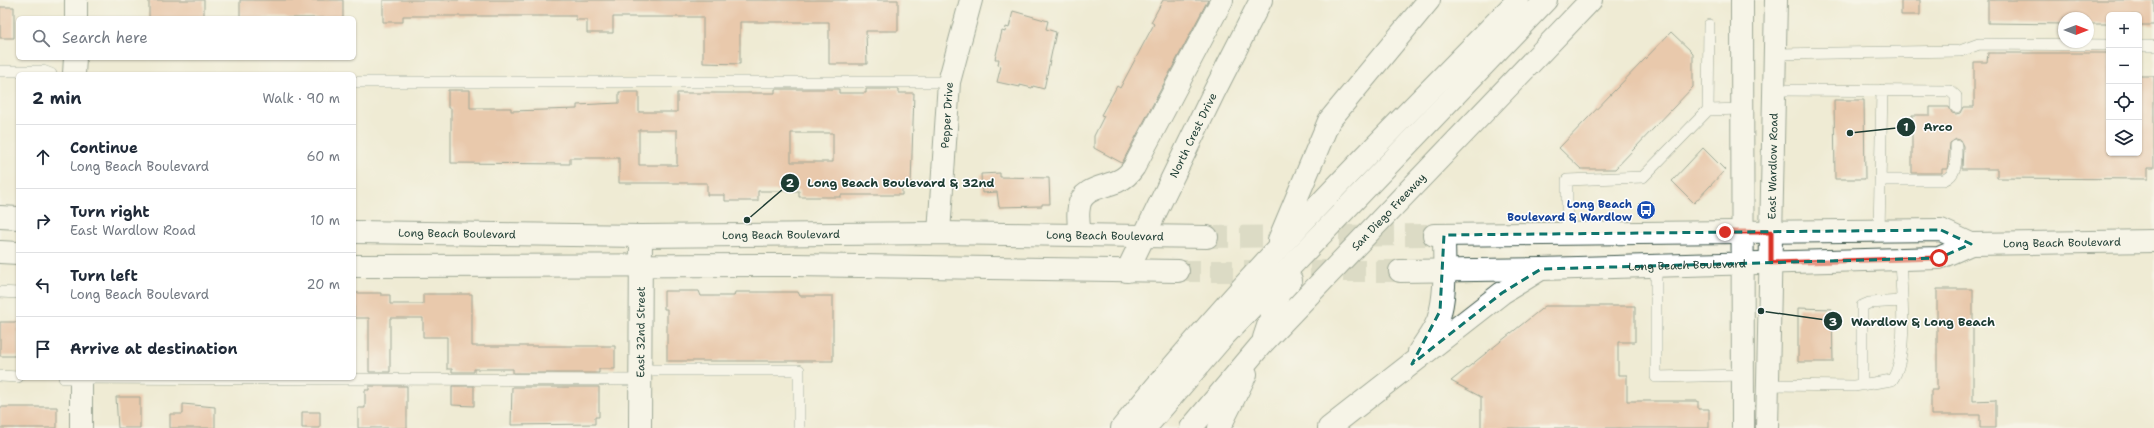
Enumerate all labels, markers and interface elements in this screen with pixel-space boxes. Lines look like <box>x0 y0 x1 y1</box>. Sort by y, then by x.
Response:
north arrow <box>2058 12 2094 48</box>
map controls <box>2106 12 2142 156</box>
button: + <box>2106 12 2142 48</box>
search box <box>16 16 356 60</box>
icon: search <box>30 27 52 49</box>
text: Search here <box>62 28 148 48</box>
button: − <box>2106 48 2142 84</box>
street label: Pepper Drive <box>937 82 956 149</box>
button: locate <box>2106 84 2142 120</box>
text: 2 min <box>32 87 82 109</box>
text: Walk · 90 m <box>262 90 340 107</box>
street label: North Crest Drive <box>1166 90 1220 180</box>
street label: East Wardlow Road <box>1764 113 1781 219</box>
callout: Arco <box>1896 115 1961 139</box>
text: 1 <box>1903 119 1909 135</box>
text: Arco <box>1923 119 1953 135</box>
button: layers <box>2106 120 2142 156</box>
text: Continue <box>70 138 138 158</box>
icon: ahead <box>32 146 54 168</box>
text: 60 m <box>307 148 340 165</box>
text: Long Beach Boulevard <box>70 158 209 175</box>
street label: San Diego Freeway <box>1348 170 1429 254</box>
callout: Long Beach Boulevard & 32nd <box>780 171 1003 195</box>
text: 2 <box>786 175 795 191</box>
text: Long Beach Boulevard & 32nd <box>807 175 995 191</box>
place label: Long Beach Boulevard & Wardlow <box>1507 197 1633 225</box>
bus stop icon: Long Beach Boulevard & Wardlow <box>1635 199 1657 221</box>
text: Turn right <box>70 202 150 222</box>
icon: right <box>32 210 54 232</box>
text: 10 m <box>310 212 340 229</box>
text: East Wardlow Road <box>70 222 196 239</box>
route end <box>1716 223 1734 241</box>
street label: Long Beach Boulevard <box>398 225 516 242</box>
street label: Long Beach Boulevard <box>722 226 840 243</box>
street label: Long Beach Boulevard <box>1046 227 1164 244</box>
street label: Long Beach Boulevard <box>2003 234 2121 251</box>
route start <box>1930 249 1948 267</box>
street label: Long Beach Boulevard <box>1628 256 1746 274</box>
text: Turn left <box>70 266 138 286</box>
icon: left <box>32 274 54 296</box>
text: 20 m <box>307 276 340 293</box>
text: Long Beach Boulevard <box>70 286 209 303</box>
street label: East 32nd Street <box>633 286 648 378</box>
callout: Wardlow & Long Beach <box>1823 309 2003 333</box>
text: 3 <box>1829 314 1837 330</box>
text: Wardlow & Long Beach <box>1851 314 1995 330</box>
icon: arrive <box>32 338 54 360</box>
text: Arrive at destination <box>70 339 238 359</box>

